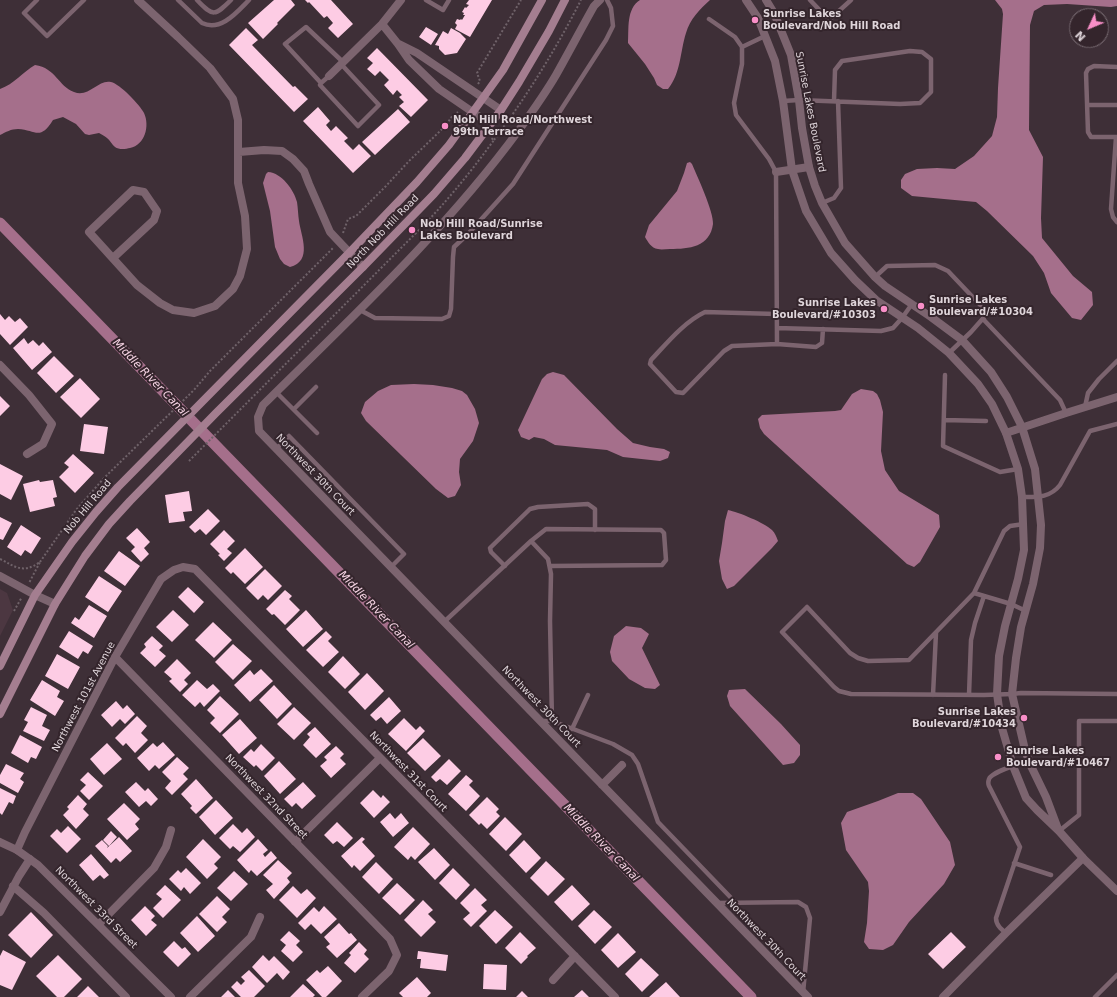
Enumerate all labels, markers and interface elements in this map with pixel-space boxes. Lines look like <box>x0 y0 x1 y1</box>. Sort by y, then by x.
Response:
place label: Sunrise Lakes Boulevard/Nob Hill Road <box>763 8 900 32</box>
north arrow <box>1069 8 1109 48</box>
marker: Sunrise Lakes Boulevard/Nob Hill Road <box>750 15 760 25</box>
text: N <box>1073 28 1089 44</box>
street label: Sunrise Lakes Boulevard <box>792 51 828 173</box>
place label: Nob Hill Road/Northwest 99th Terrace <box>453 114 592 138</box>
marker: Nob Hill Road/Northwest 99th Terrace <box>440 121 450 131</box>
street label: North Nob Hill Road <box>345 192 421 272</box>
place label: Nob Hill Road/Sunrise Lakes Boulevard <box>420 218 543 242</box>
marker: Nob Hill Road/Sunrise Lakes Boulevard <box>407 225 417 235</box>
place label: Sunrise Lakes Boulevard/#10304 <box>929 294 1033 318</box>
place label: Sunrise Lakes Boulevard/#10303 <box>772 297 876 320</box>
marker: Sunrise Lakes Boulevard/#10304 <box>916 301 926 311</box>
marker: Sunrise Lakes Boulevard/#10303 <box>879 304 889 314</box>
water label: Middle River Canal <box>109 336 191 420</box>
street label: Northwest 30th Court <box>273 432 357 518</box>
street label: Nob Hill Road <box>62 477 114 537</box>
water label: Middle River Canal <box>335 568 417 652</box>
street label: Northwest 101st Avenue <box>50 640 118 754</box>
street label: Northwest 30th Court <box>499 664 583 750</box>
place label: Sunrise Lakes Boulevard/#10434 <box>912 706 1016 730</box>
marker: Sunrise Lakes Boulevard/#10434 <box>1019 713 1029 723</box>
street label: Northwest 31st Court <box>366 729 450 815</box>
place label: Sunrise Lakes Boulevard/#10467 <box>1006 745 1110 768</box>
street label: Northwest 32nd Street <box>222 752 310 842</box>
marker: Sunrise Lakes Boulevard/#10467 <box>993 752 1003 762</box>
water label: Middle River Canal <box>560 801 642 885</box>
street label: Northwest 33rd Street <box>52 864 140 952</box>
street label: Northwest 30th Court <box>724 897 808 983</box>

